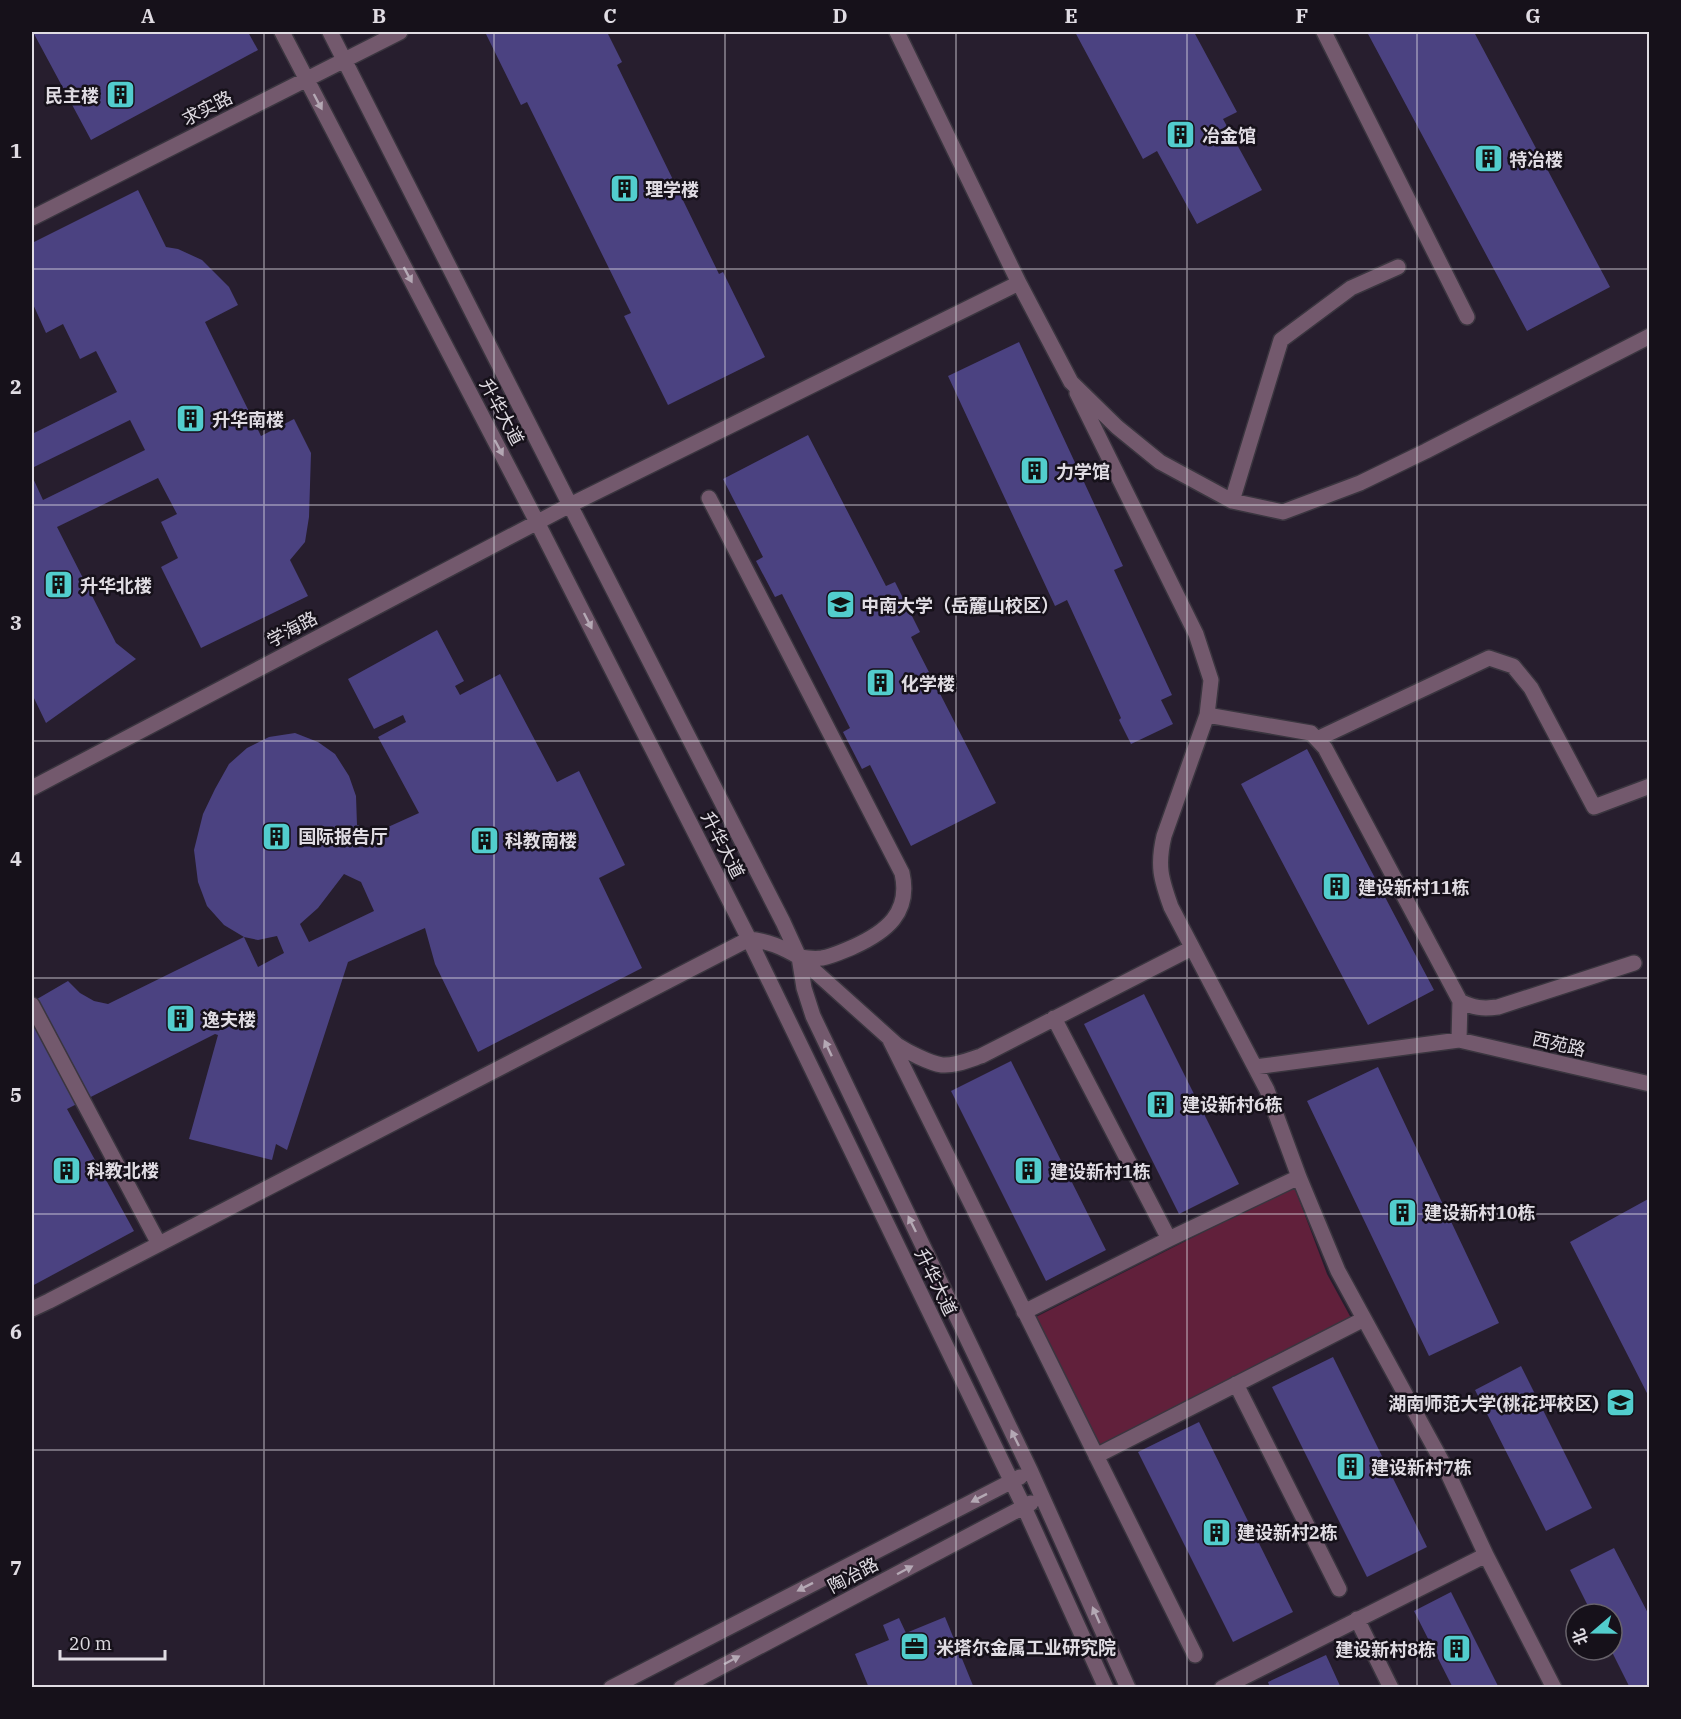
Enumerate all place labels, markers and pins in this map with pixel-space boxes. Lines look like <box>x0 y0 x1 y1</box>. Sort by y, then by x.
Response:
building icon: 民主楼 <box>104 79 136 111</box>
place label: 民主楼 <box>45 84 99 107</box>
building icon: 冶金馆 <box>1165 119 1197 151</box>
place label: 冶金馆 <box>1202 124 1256 147</box>
building icon: 特冶楼 <box>1472 143 1504 175</box>
place label: 特冶楼 <box>1509 148 1563 171</box>
building icon: 理学楼 <box>608 173 640 205</box>
place label: 理学楼 <box>645 178 699 201</box>
building icon: 升华南楼 <box>175 403 207 435</box>
place label: 升华南楼 <box>212 408 284 431</box>
building icon: 力学馆 <box>1019 455 1051 487</box>
place label: 力学馆 <box>1056 460 1110 483</box>
building icon: 升华北楼 <box>43 569 75 601</box>
place label: 升华北楼 <box>80 574 152 597</box>
school or university icon: 中南大学（岳麓山校区） <box>824 589 856 621</box>
place label: 中南大学（岳麓山校区） <box>861 594 1059 617</box>
building icon: 化学楼 <box>864 667 896 699</box>
place label: 化学楼 <box>901 672 955 695</box>
building icon: 国际报告厅 <box>261 820 293 852</box>
building icon: 科教南楼 <box>468 824 500 856</box>
place label: 国际报告厅 <box>298 825 388 848</box>
place label: 科教南楼 <box>505 829 577 852</box>
building icon: 建设新村11栋 <box>1321 871 1353 903</box>
place label: 建设新村11栋 <box>1358 876 1470 899</box>
building icon: 逸夫楼 <box>165 1003 197 1035</box>
place label: 逸夫楼 <box>202 1008 256 1031</box>
building icon: 建设新村6栋 <box>1145 1088 1177 1120</box>
place label: 建设新村6栋 <box>1182 1093 1283 1116</box>
building icon: 科教北楼 <box>50 1154 82 1186</box>
building icon: 建设新村1栋 <box>1013 1155 1045 1187</box>
place label: 科教北楼 <box>87 1159 159 1182</box>
place label: 建设新村1栋 <box>1050 1160 1151 1183</box>
building icon: 建设新村10栋 <box>1387 1196 1419 1228</box>
place label: 建设新村10栋 <box>1424 1201 1536 1224</box>
school or university icon: 湖南师范大学(桃花坪校区) <box>1604 1387 1636 1419</box>
place label: 湖南师范大学(桃花坪校区) <box>1388 1392 1599 1415</box>
building icon: 建设新村7栋 <box>1334 1451 1366 1483</box>
place label: 建设新村7栋 <box>1371 1456 1472 1479</box>
building icon: 建设新村2栋 <box>1200 1516 1232 1548</box>
place label: 建设新村2栋 <box>1237 1521 1338 1544</box>
office icon: 米塔尔金属工业研究院 <box>899 1631 931 1663</box>
building icon: 建设新村8栋 <box>1441 1633 1473 1665</box>
place label: 米塔尔金属工业研究院 <box>936 1636 1116 1659</box>
place label: 建设新村8栋 <box>1335 1638 1436 1661</box>

